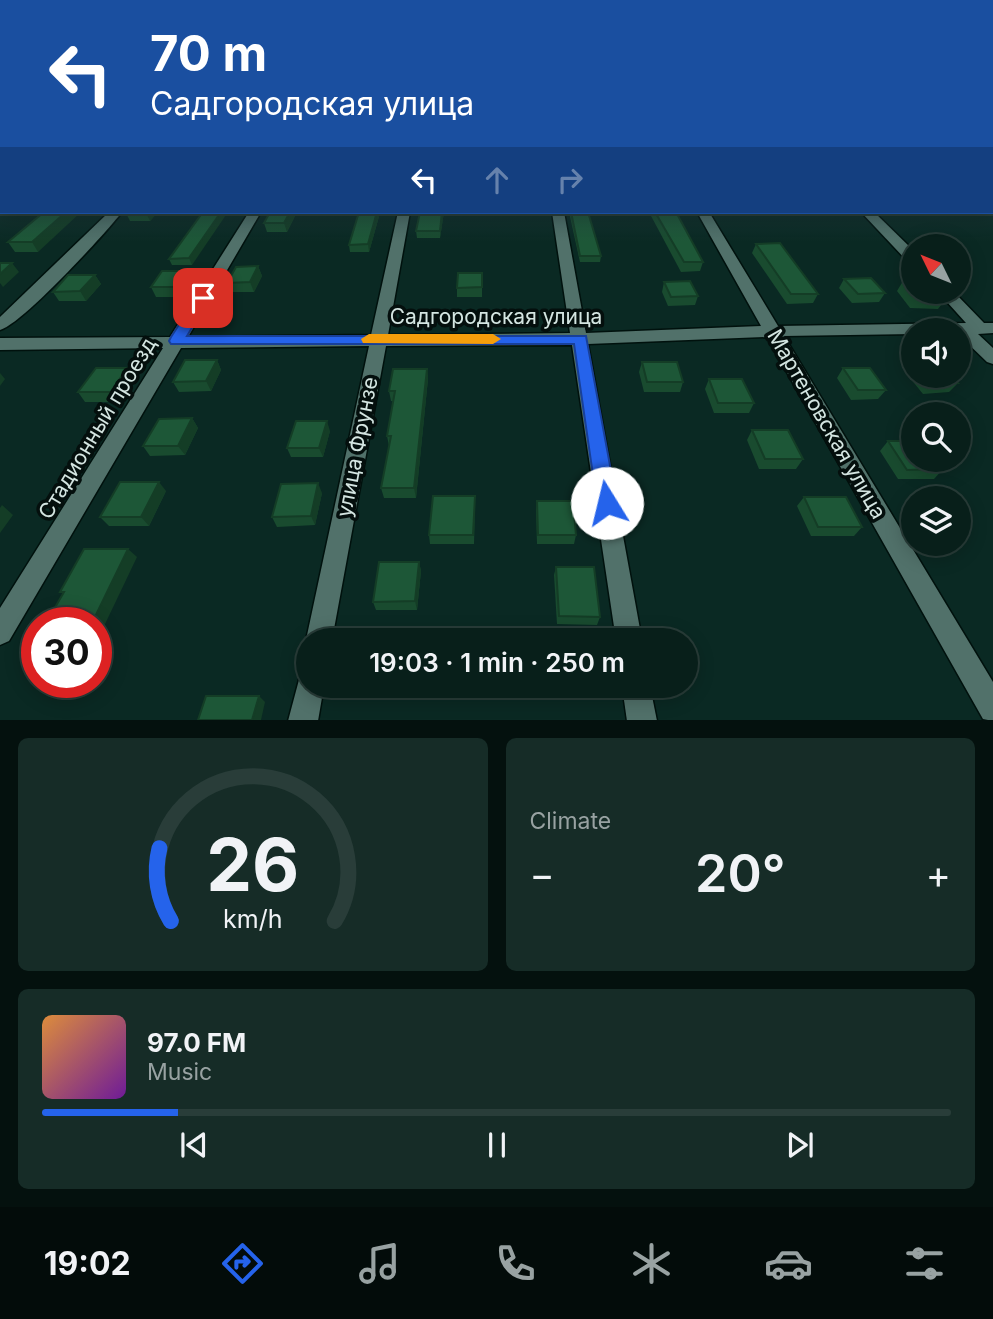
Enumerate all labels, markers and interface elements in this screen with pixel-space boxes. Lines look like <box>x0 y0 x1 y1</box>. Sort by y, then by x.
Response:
text: 70 m <box>150 24 267 83</box>
icon: left <box>35 28 126 119</box>
text: Садгородская улица <box>150 84 474 123</box>
icon: left <box>405 161 443 199</box>
icon: ahead <box>478 161 516 199</box>
icon: right <box>551 161 589 199</box>
north arrow <box>901 234 971 304</box>
map controls <box>901 234 971 556</box>
pin <box>173 268 233 328</box>
icon: arrive <box>184 279 222 317</box>
street label: Садгородская улица <box>390 304 602 329</box>
button: sound <box>901 318 971 388</box>
street label: Мартеновская улица <box>763 325 891 523</box>
street label: Стадионный проезд <box>33 333 161 523</box>
street label: улица Фрунзе <box>331 375 383 519</box>
button: search <box>901 402 971 472</box>
position arrow <box>570 466 644 540</box>
button: layers <box>901 486 971 556</box>
speed limit sign: 30 <box>21 607 112 698</box>
text: 19:03 · 1 min · 250 m <box>369 647 625 678</box>
text: Climate <box>530 807 611 835</box>
text: 26 <box>206 820 299 909</box>
text: 20° <box>695 842 786 905</box>
text: − <box>530 851 555 897</box>
text: + <box>926 851 951 897</box>
text: km/h <box>223 903 282 933</box>
text: 97.0 FM <box>147 1027 246 1058</box>
text: Music <box>147 1058 212 1086</box>
icon: previous <box>175 1126 213 1164</box>
icon: pause <box>478 1126 516 1164</box>
icon: next <box>781 1126 819 1164</box>
icon: directions <box>218 1239 267 1288</box>
icon: music <box>355 1239 404 1288</box>
icon: phone <box>491 1239 540 1288</box>
icon: climate <box>627 1239 676 1288</box>
icon: car <box>764 1239 813 1288</box>
icon: filters <box>900 1239 949 1288</box>
text: 19:02 <box>44 1244 131 1283</box>

